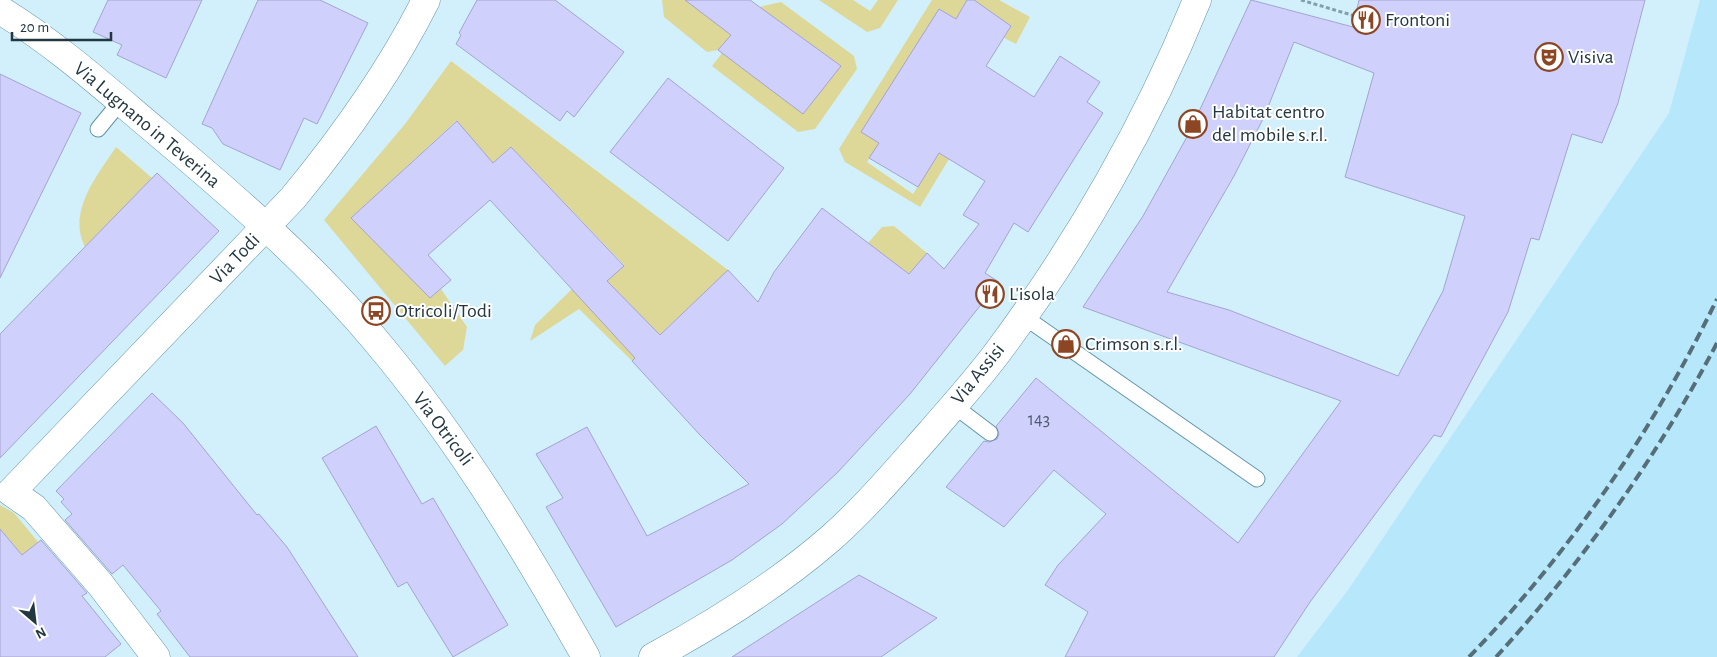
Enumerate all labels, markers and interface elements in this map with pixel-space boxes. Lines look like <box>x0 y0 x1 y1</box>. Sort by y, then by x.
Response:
restaurant icon: Frontoni <box>1351 5 1381 35</box>
scale bar <box>12 10 111 42</box>
place label: Frontoni <box>1385 10 1450 30</box>
text: 20 m <box>20 20 49 35</box>
theatre icon: Visiva <box>1534 42 1564 72</box>
place label: Visiva <box>1568 47 1614 67</box>
street label: Via Lugnano in Teverina <box>70 58 224 192</box>
place label: Habitat centro del mobile s.r.l. <box>1212 102 1328 145</box>
shop icon: Habitat centro del mobile s.r.l. <box>1178 109 1208 139</box>
street label: Via Todi <box>206 230 264 288</box>
restaurant icon: L'isola <box>975 279 1005 309</box>
place label: L'isola <box>1009 284 1055 304</box>
bus stop icon: Otricoli/Todi <box>361 296 391 326</box>
place label: Otricoli/Todi <box>395 301 492 321</box>
shop icon: Crimson s.r.l. <box>1051 329 1081 359</box>
place label: Crimson s.r.l. <box>1085 334 1183 354</box>
street label: Via Assisi <box>948 340 1008 408</box>
street label: Via Otricoli <box>409 389 477 469</box>
house number: 143 <box>1028 411 1050 429</box>
north arrow <box>10 597 60 647</box>
text: N <box>33 624 48 641</box>

